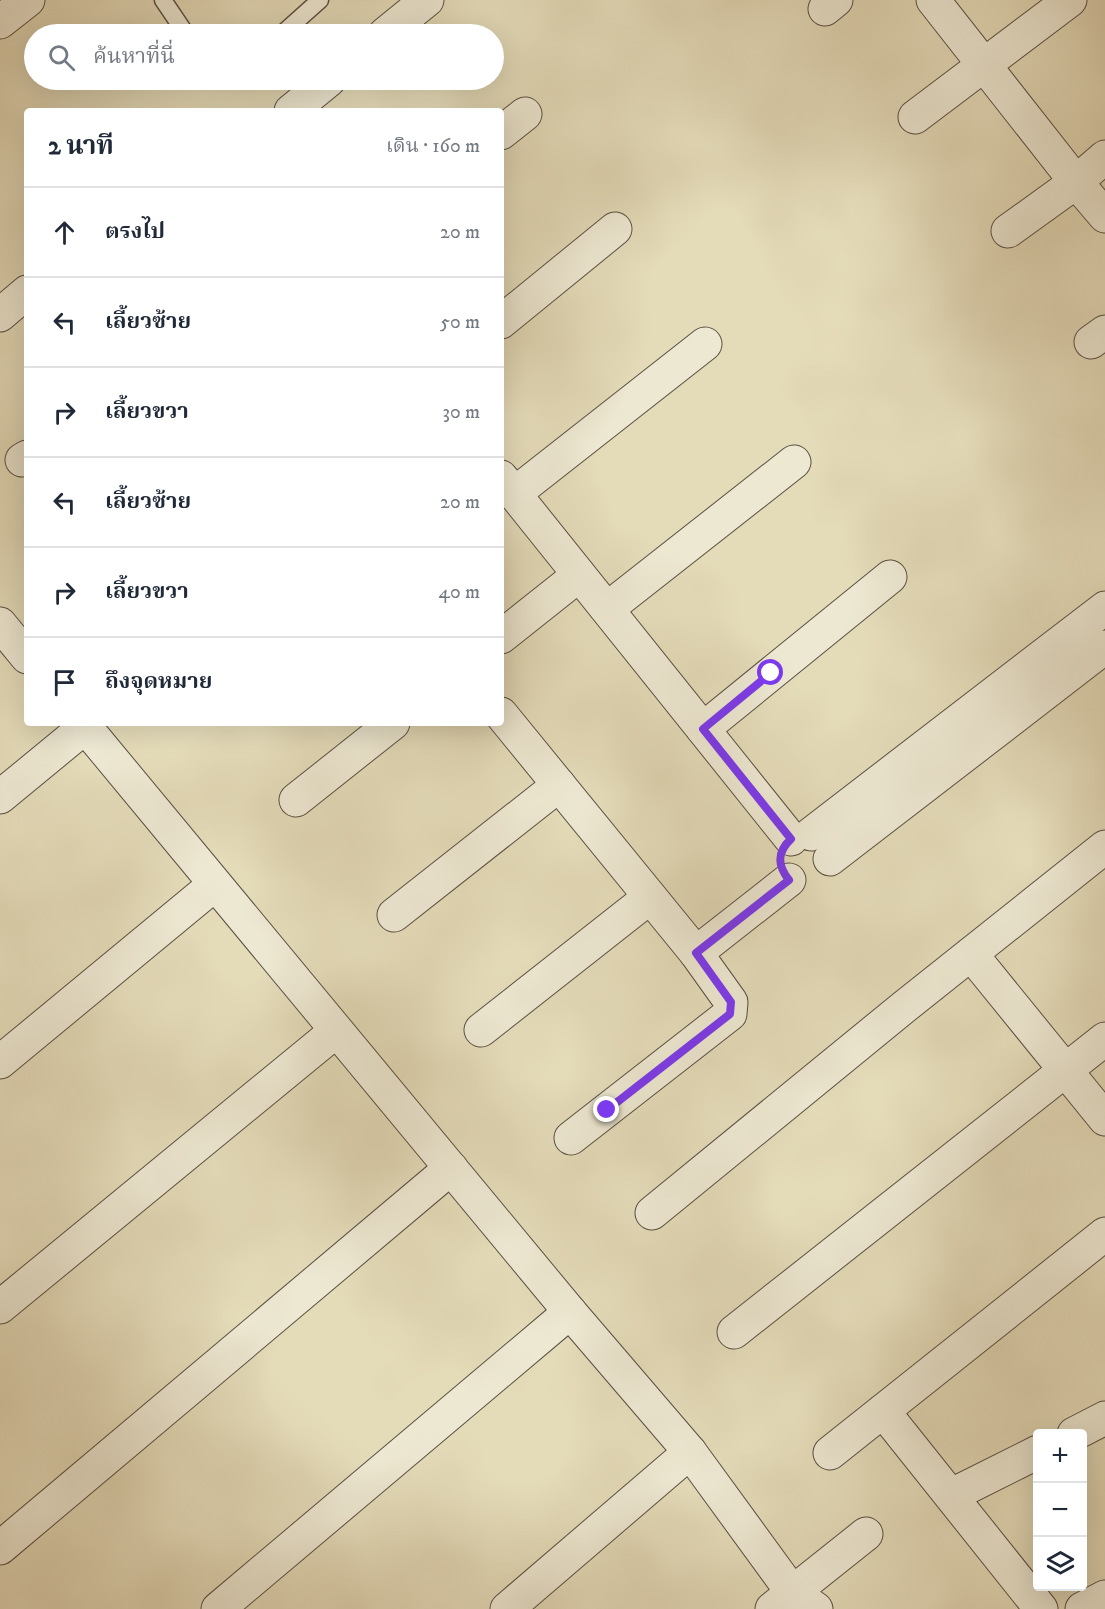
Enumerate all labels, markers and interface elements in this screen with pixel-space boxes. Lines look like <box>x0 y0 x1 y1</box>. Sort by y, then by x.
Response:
search box <box>24 24 504 90</box>
icon: search <box>45 41 78 74</box>
text: ค้นหาที่นี่ <box>93 43 175 70</box>
text: 2 นาที <box>48 130 114 163</box>
text: เดิน · 160 m <box>386 134 480 159</box>
icon: ahead <box>48 216 81 249</box>
text: ตรงไป <box>105 218 165 245</box>
text: 20 m <box>440 220 480 245</box>
icon: left <box>48 306 81 339</box>
text: เลี้ยวซ้าย <box>105 308 191 335</box>
text: 50 m <box>440 310 480 335</box>
icon: right <box>48 396 81 429</box>
text: เลี้ยวขวา <box>105 398 189 425</box>
text: 30 m <box>442 400 480 425</box>
icon: left <box>48 486 81 519</box>
text: เลี้ยวซ้าย <box>105 488 191 515</box>
text: 20 m <box>440 490 480 515</box>
icon: right <box>48 576 81 609</box>
text: เลี้ยวขวา <box>105 578 189 605</box>
text: 40 m <box>438 580 480 605</box>
route start <box>757 659 783 685</box>
icon: arrive <box>48 666 81 699</box>
text: ถึงจุดหมาย <box>105 668 212 695</box>
route end <box>593 1096 619 1122</box>
map controls <box>1033 1429 1087 1591</box>
button: + <box>1033 1429 1087 1483</box>
button: − <box>1033 1483 1087 1537</box>
button: layers <box>1033 1537 1087 1591</box>

